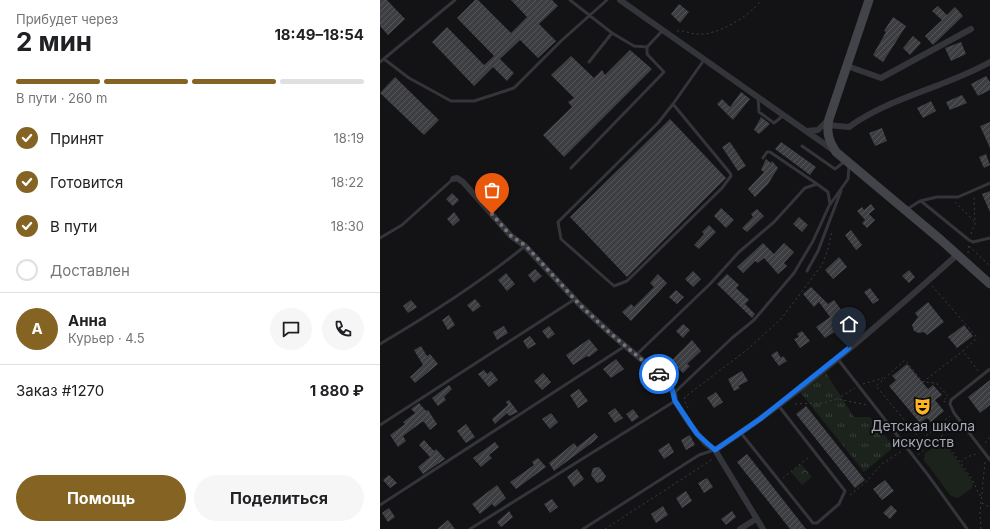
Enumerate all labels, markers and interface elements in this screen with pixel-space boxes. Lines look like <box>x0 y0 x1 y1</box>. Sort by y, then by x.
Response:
text: Прибудет через <box>16 11 118 27</box>
text: 18:49–18:54 <box>274 25 364 44</box>
text: 2 мин <box>16 26 92 57</box>
text: В пути · 260 m <box>16 90 107 106</box>
icon: check <box>16 127 38 149</box>
text: Принят <box>50 129 103 148</box>
text: 18:19 <box>334 130 364 146</box>
icon: check <box>16 171 38 193</box>
text: Готовится <box>50 173 123 192</box>
pin <box>475 173 509 214</box>
text: 18:22 <box>331 174 364 190</box>
icon: bag <box>481 179 503 201</box>
icon: check <box>16 215 38 237</box>
text: В пути <box>50 217 97 236</box>
text: 18:30 <box>331 218 364 234</box>
text: Доставлен <box>50 261 130 280</box>
pin <box>832 307 866 348</box>
button: chat <box>270 308 312 350</box>
button: phone <box>322 308 364 350</box>
text: Анна <box>68 311 107 330</box>
icon: home <box>838 313 860 335</box>
text: А <box>31 319 43 338</box>
text: Курьер · 4.5 <box>68 330 145 346</box>
courier <box>639 354 679 394</box>
icon: car <box>648 363 670 385</box>
text: Заказ #1270 <box>16 381 104 400</box>
text: 1 880 ₽ <box>310 381 364 400</box>
theatre icon: Детская школа искусств <box>913 396 933 416</box>
place label: Детская школа искусств <box>871 417 975 450</box>
button: Помощь <box>16 475 186 521</box>
button: Поделиться <box>194 475 364 521</box>

